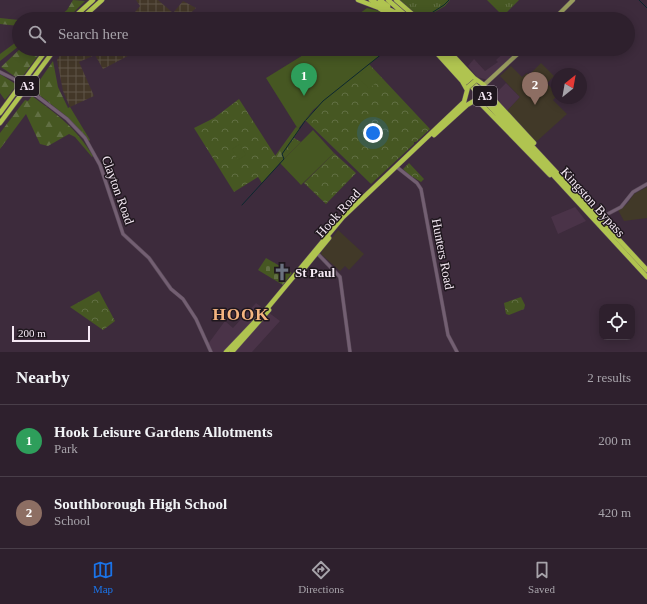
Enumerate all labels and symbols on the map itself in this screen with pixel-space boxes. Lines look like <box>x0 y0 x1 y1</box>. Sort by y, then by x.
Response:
pin: 1 <box>291 63 317 96</box>
north arrow <box>551 68 587 104</box>
pin: 2 <box>522 72 548 105</box>
road number: A3 <box>15 76 39 96</box>
road number: A3 <box>473 86 497 106</box>
your location <box>363 123 383 143</box>
street label: Clayton Road <box>99 154 138 227</box>
street label: Kingston Bypass <box>558 164 628 240</box>
street label: Hook Road <box>312 185 364 240</box>
street label: Hunters Road <box>429 217 457 291</box>
church icon: St Paul <box>272 262 292 282</box>
place label: St Paul <box>295 265 335 280</box>
district label: HOOK <box>213 305 269 324</box>
scale bar <box>12 324 90 343</box>

